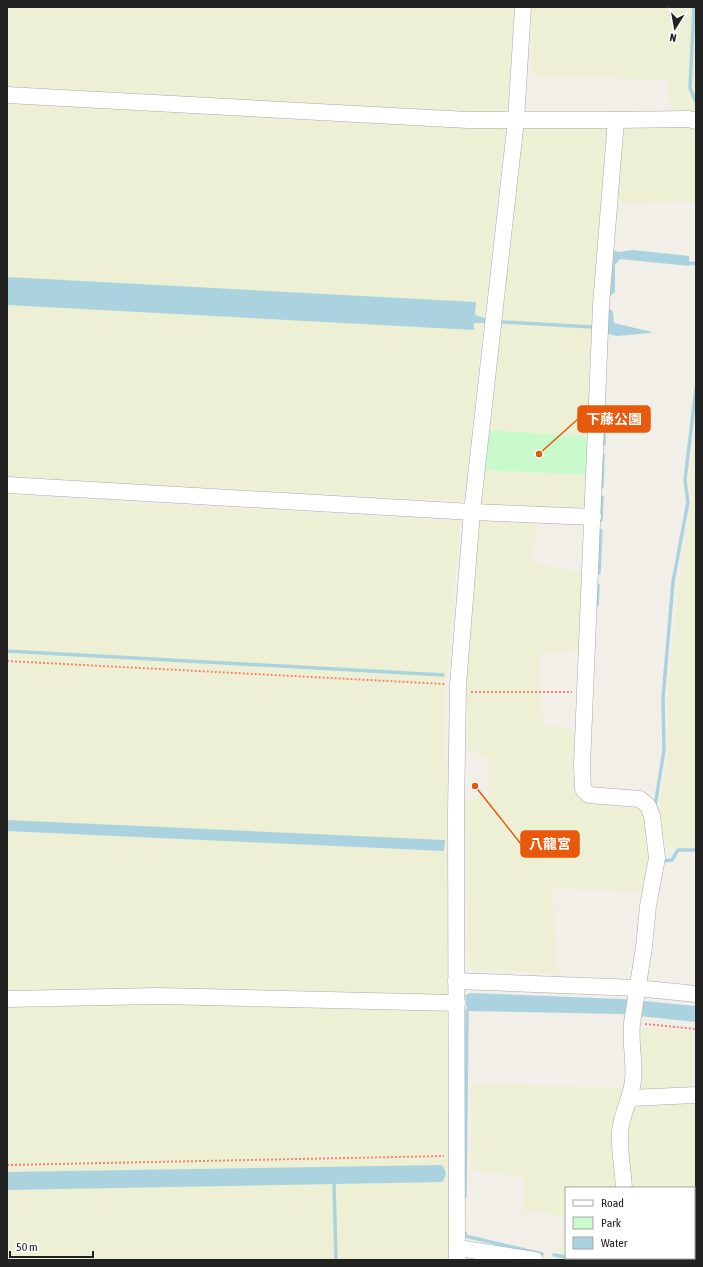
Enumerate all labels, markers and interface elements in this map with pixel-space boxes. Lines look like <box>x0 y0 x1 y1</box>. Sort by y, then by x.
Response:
north arrow <box>655 8 695 48</box>
text: N <box>669 31 677 44</box>
callout: 下藤公園 <box>578 406 650 432</box>
text: 下藤公園 <box>586 411 642 427</box>
callout: 八龍宮 <box>521 831 579 857</box>
text: 八龍宮 <box>529 836 571 852</box>
legend <box>565 1187 695 1259</box>
text: Road <box>601 1196 624 1210</box>
text: Park <box>601 1216 622 1230</box>
scale bar <box>10 1233 93 1259</box>
text: Water <box>601 1236 628 1250</box>
text: 50 m <box>16 1240 38 1254</box>

